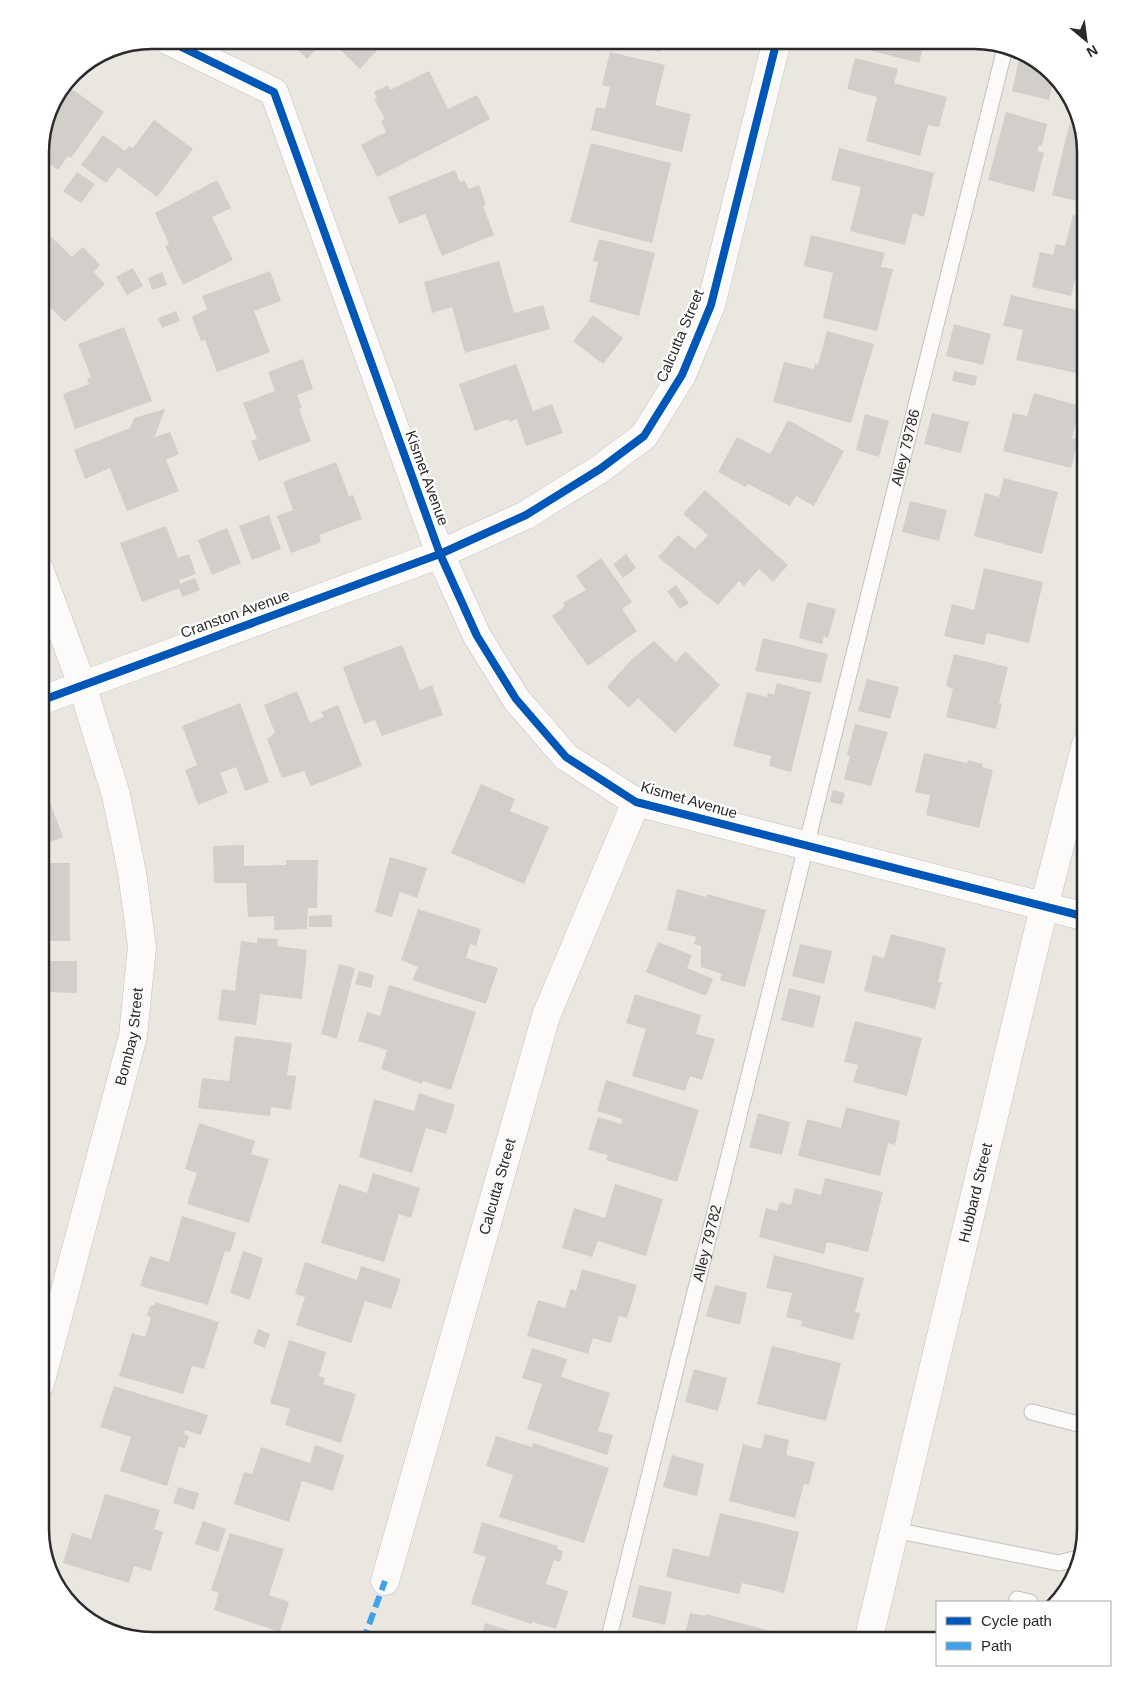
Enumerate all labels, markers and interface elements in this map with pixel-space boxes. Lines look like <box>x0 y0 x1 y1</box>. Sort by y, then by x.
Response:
north arrow <box>1061 15 1111 65</box>
text: N <box>1084 42 1101 61</box>
street label: Calcutta Street <box>652 286 707 385</box>
street label: Alley 79786 <box>887 407 923 487</box>
street label: Kismet Avenue <box>402 428 453 528</box>
street label: Cranston Avenue <box>178 586 292 641</box>
street label: Kismet Avenue <box>639 778 739 821</box>
street label: Bombay Street <box>111 986 146 1087</box>
street label: Calcutta Street <box>475 1136 519 1237</box>
street label: Hubbard Street <box>955 1140 995 1244</box>
street label: Alley 79782 <box>689 1203 724 1283</box>
legend <box>936 1601 1111 1666</box>
text: Cycle path <box>981 1612 1052 1629</box>
text: Path <box>981 1637 1012 1654</box>

